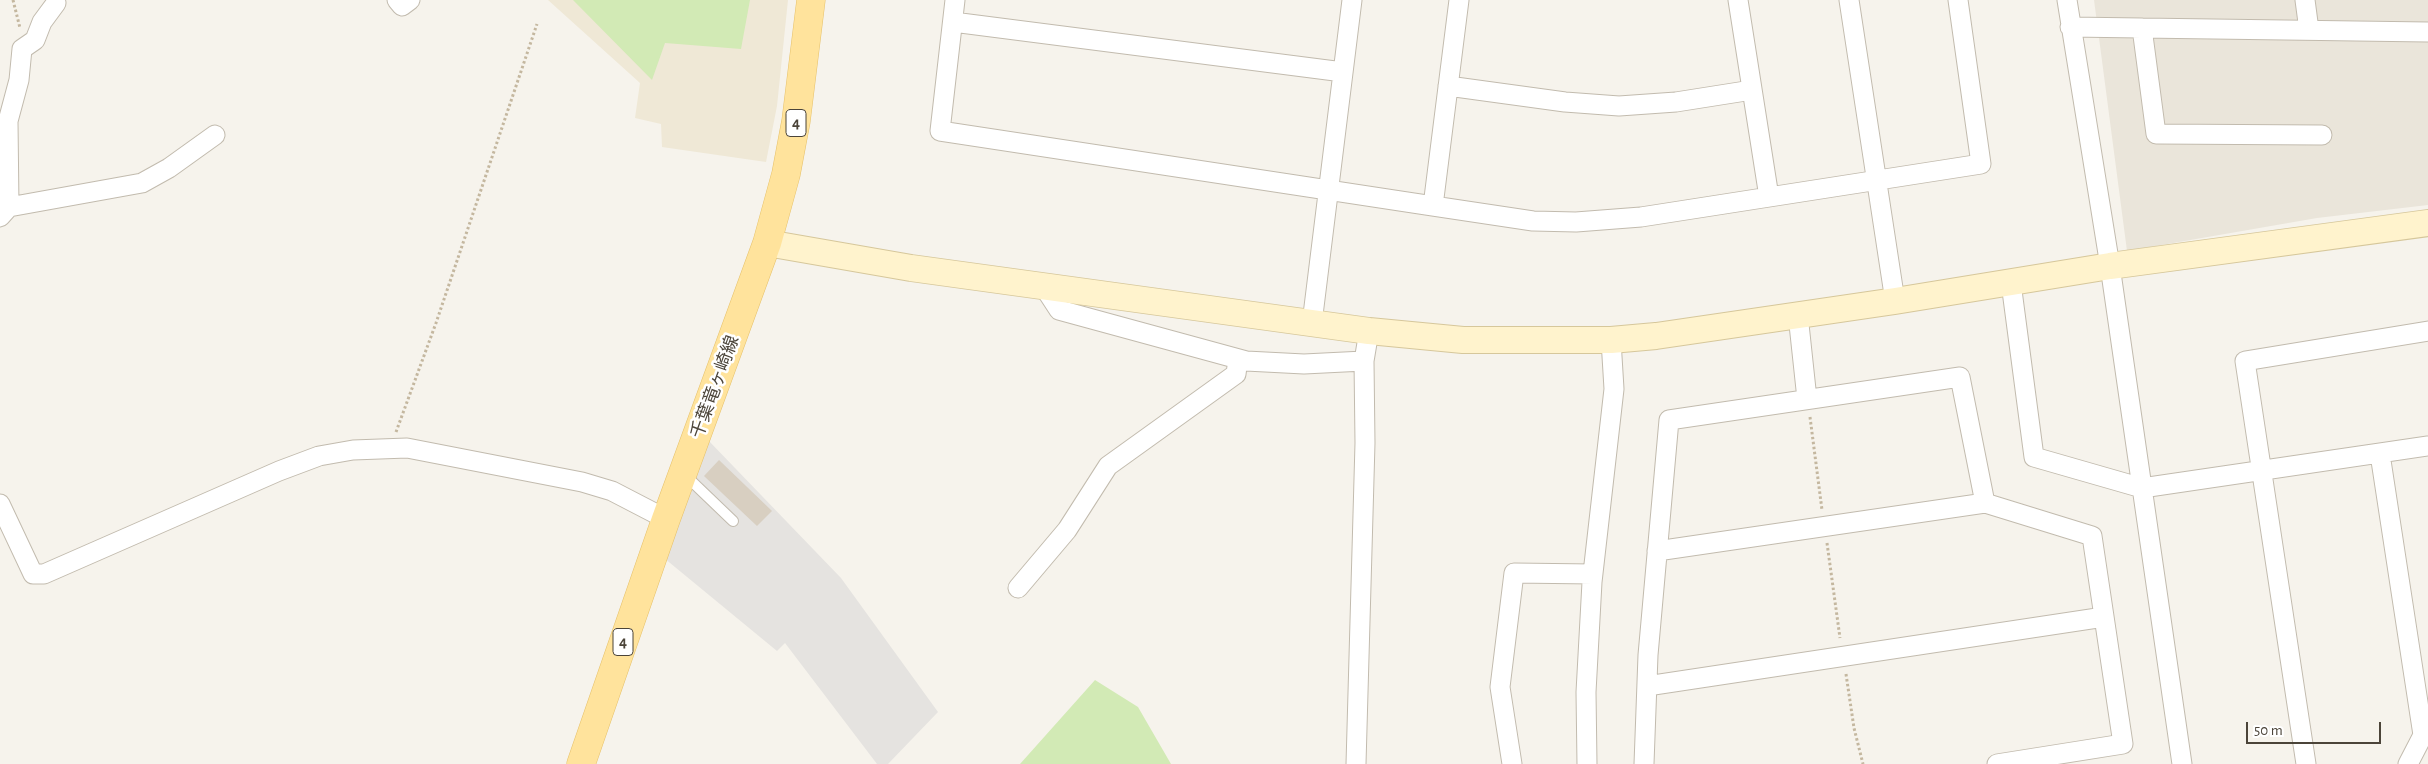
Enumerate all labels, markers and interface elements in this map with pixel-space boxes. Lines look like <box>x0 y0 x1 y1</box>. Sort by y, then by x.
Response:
road number: 4 <box>786 110 806 136</box>
street label: 千葉竜ヶ崎線 <box>686 333 744 441</box>
road number: 4 <box>613 628 633 656</box>
scale bar <box>2248 712 2383 744</box>
text: 50 m <box>2254 723 2283 738</box>

